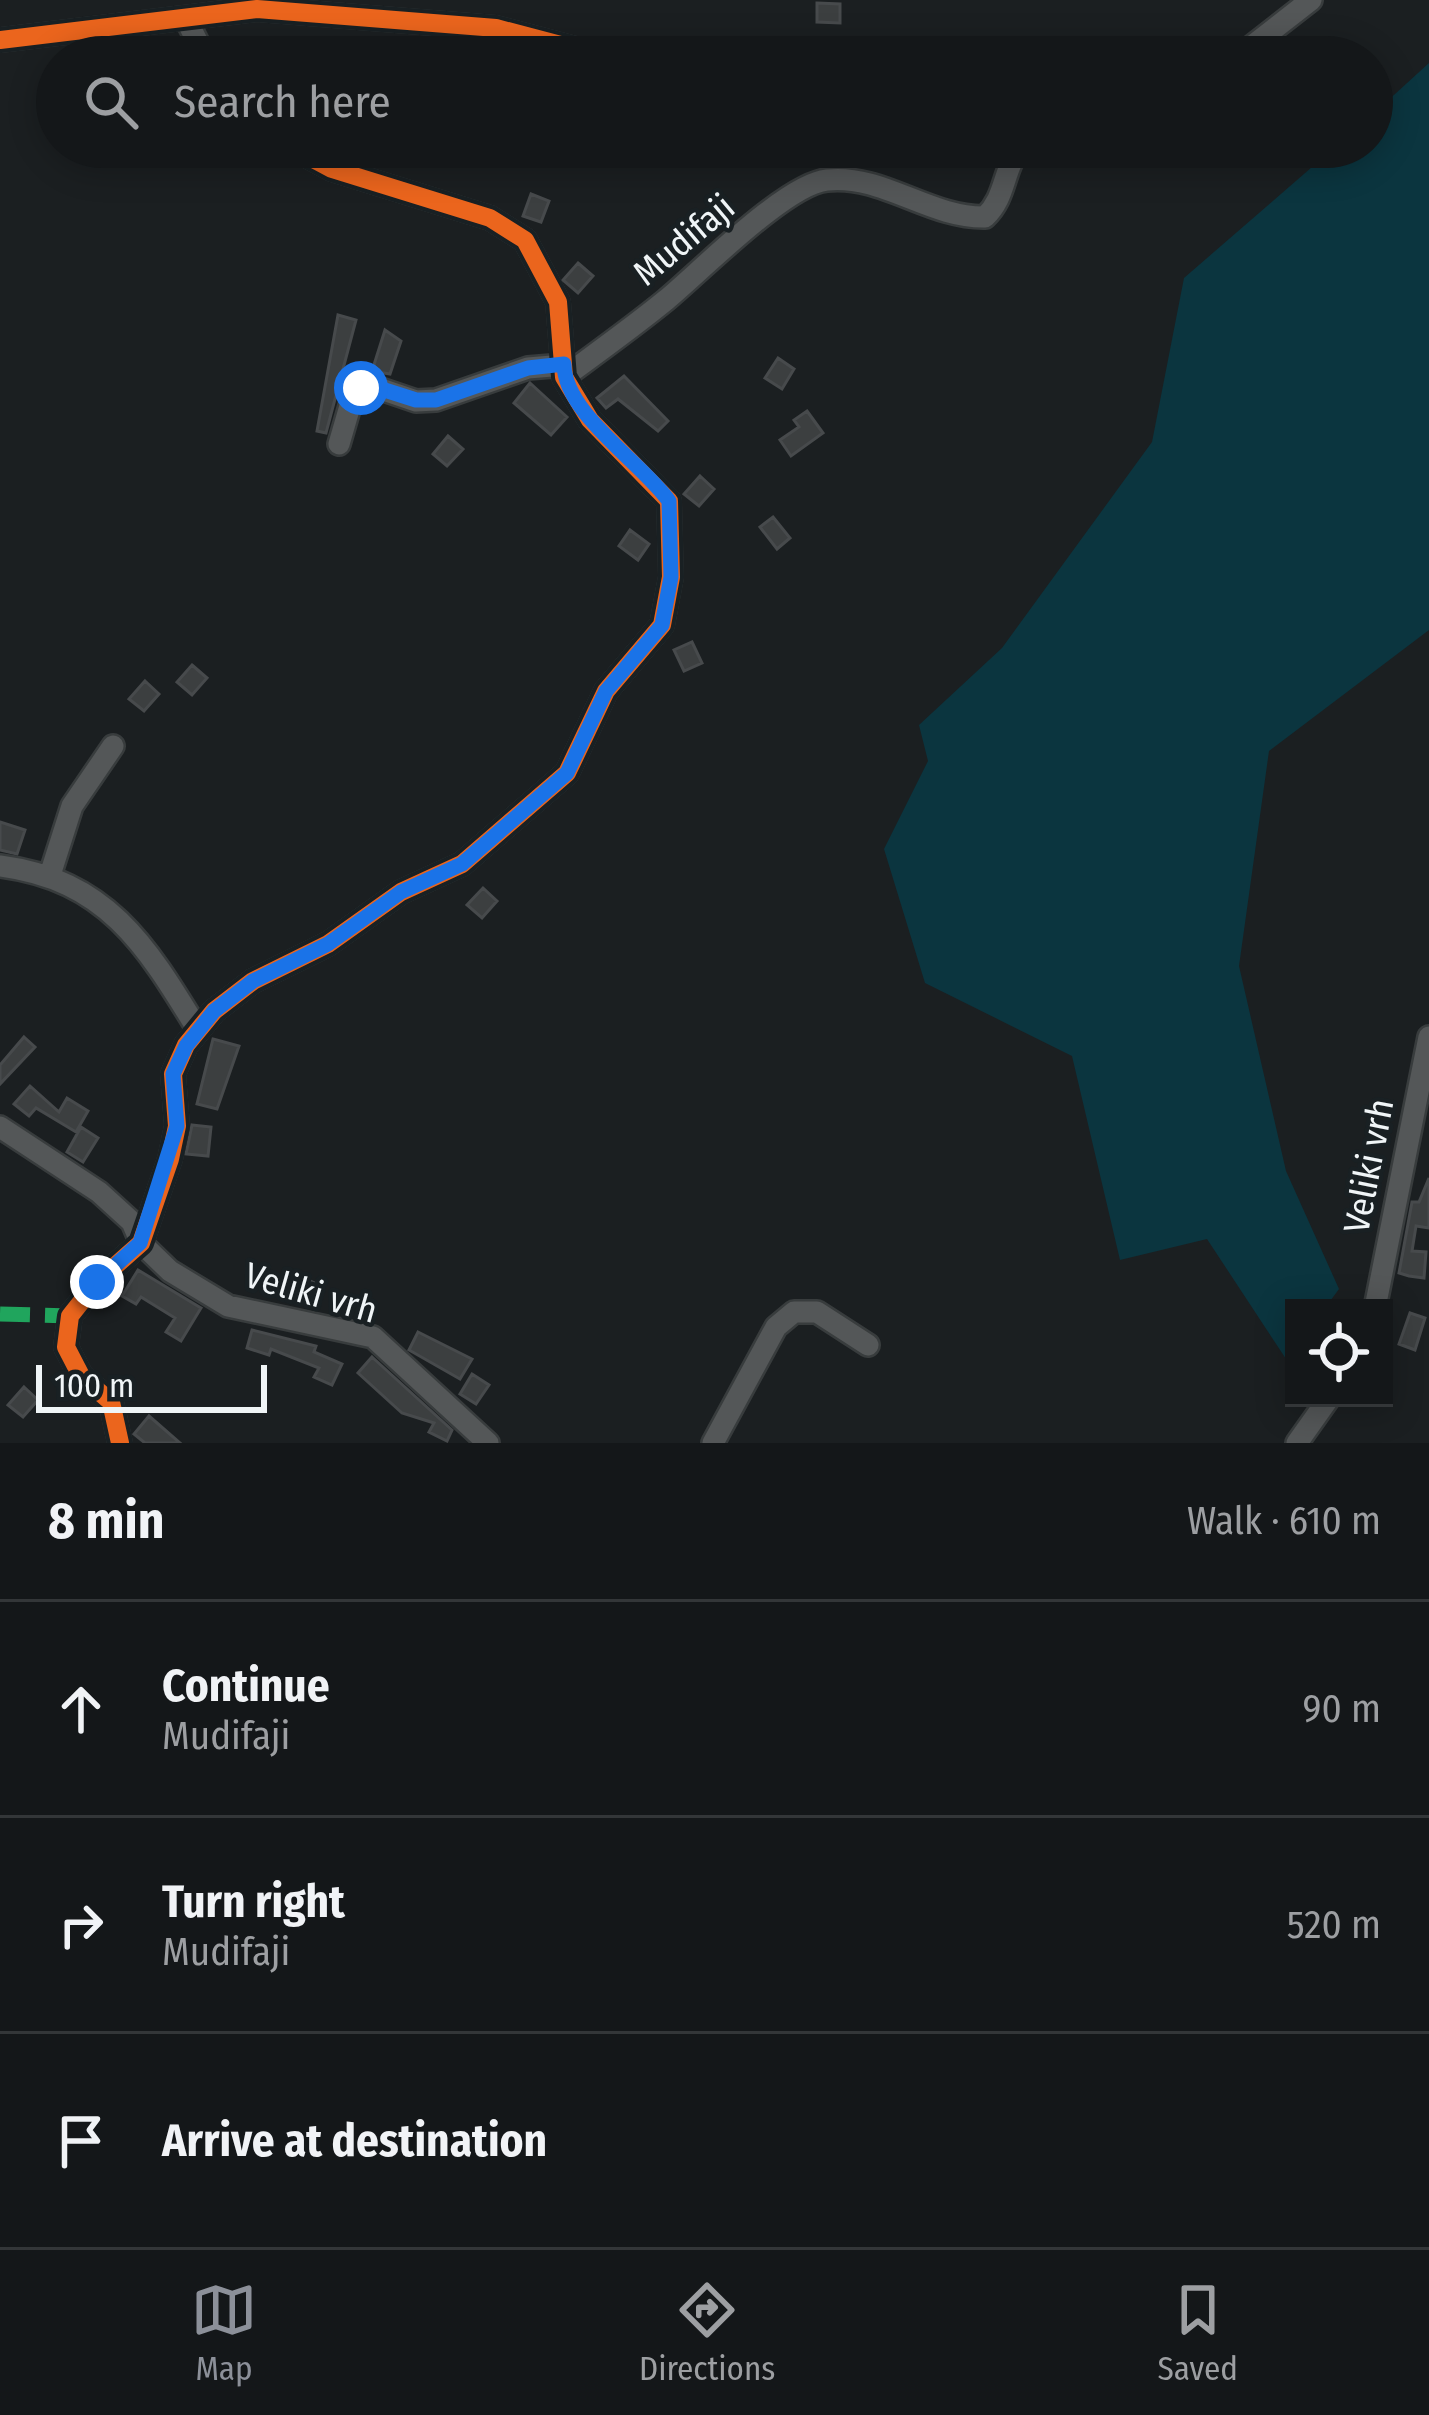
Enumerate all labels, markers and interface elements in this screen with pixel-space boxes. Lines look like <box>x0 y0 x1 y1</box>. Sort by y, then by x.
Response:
search box <box>36 36 1393 168</box>
icon: search <box>78 69 144 135</box>
text: Search here <box>174 75 391 129</box>
street label: Mudifaji <box>624 185 744 295</box>
route start <box>334 361 388 415</box>
street label: Veliki vrh <box>1334 1095 1404 1237</box>
street label: Veliki vrh <box>240 1253 382 1333</box>
route end <box>70 1255 124 1309</box>
map controls <box>1285 1299 1393 1407</box>
button: locate <box>1285 1299 1393 1407</box>
scale bar <box>36 1359 267 1412</box>
text: 100 m <box>54 1366 134 1406</box>
text: 8 min <box>48 1490 164 1552</box>
text: Walk · 610 m <box>1187 1498 1381 1544</box>
text: Continue <box>162 1659 330 1713</box>
icon: ahead <box>48 1676 114 1742</box>
text: 90 m <box>1303 1686 1381 1732</box>
text: Mudifaji <box>162 1713 290 1759</box>
text: Turn right <box>162 1875 345 1929</box>
icon: right <box>48 1892 114 1958</box>
text: 520 m <box>1287 1902 1381 1948</box>
text: Mudifaji <box>162 1929 290 1975</box>
icon: arrive <box>48 2108 114 2174</box>
text: Arrive at destination <box>162 2114 547 2168</box>
tab: Map <box>191 2277 257 2389</box>
tab: Directions <box>639 2277 775 2389</box>
tab: Saved <box>1157 2277 1238 2389</box>

